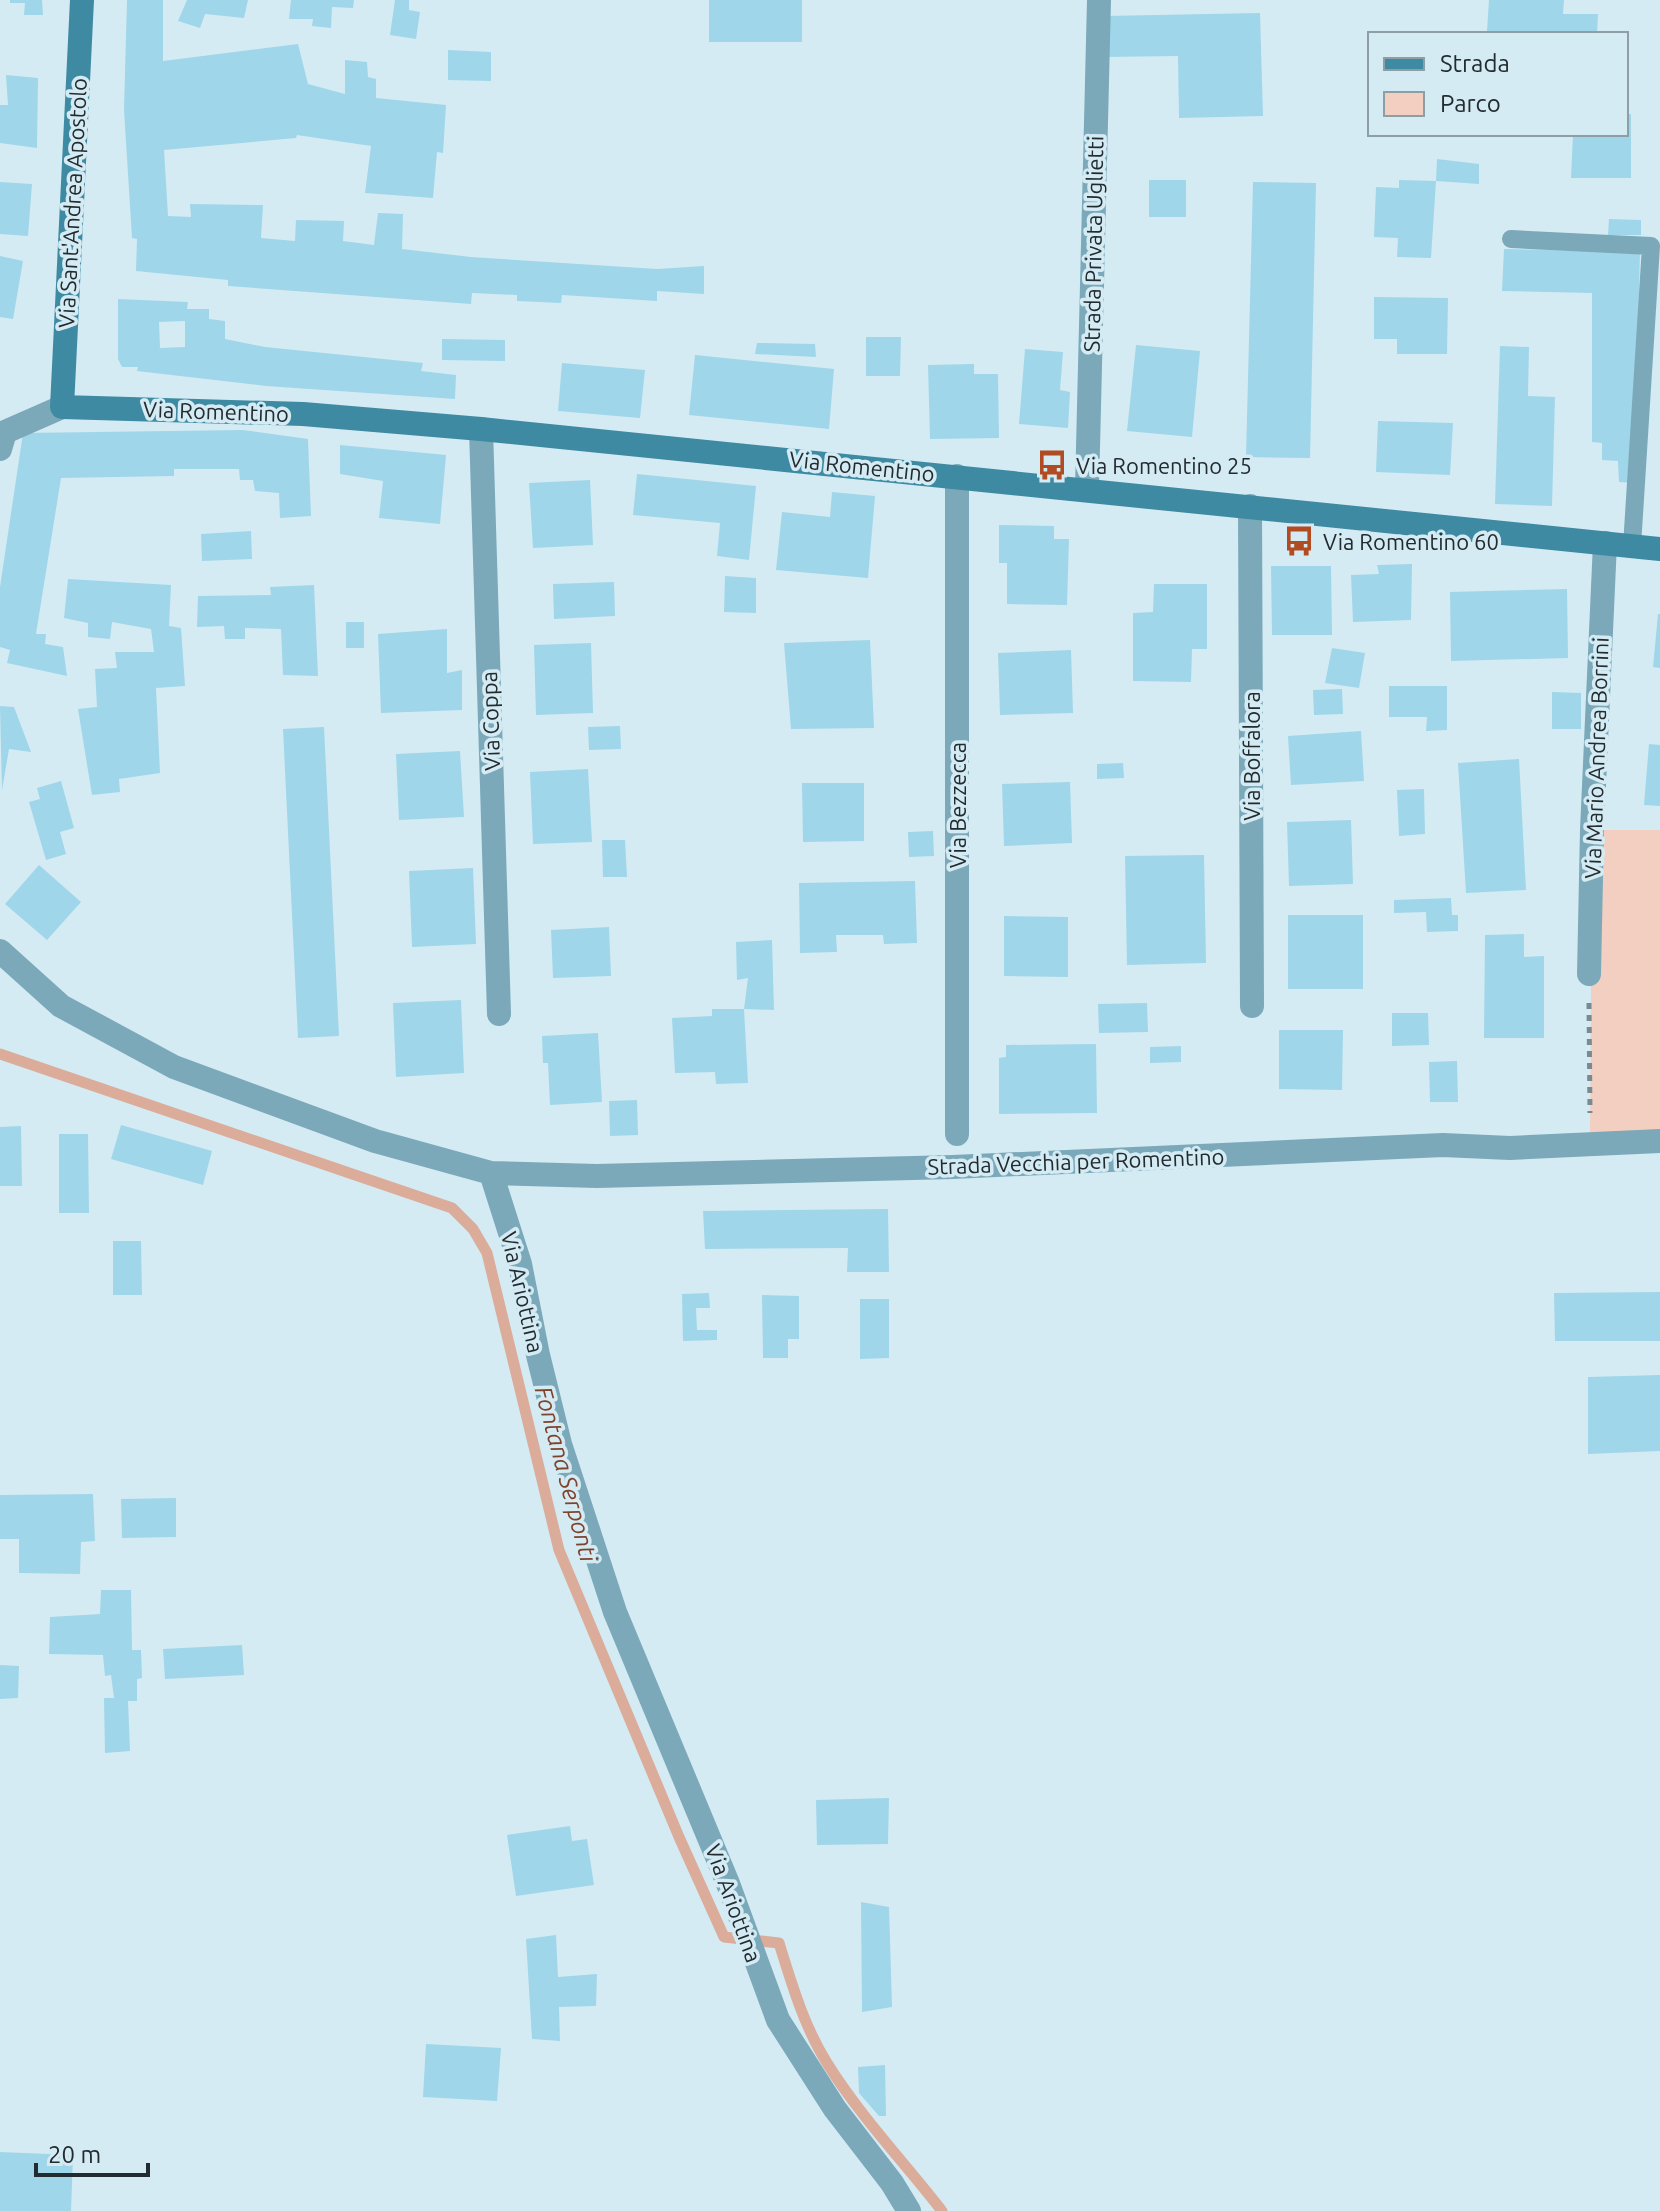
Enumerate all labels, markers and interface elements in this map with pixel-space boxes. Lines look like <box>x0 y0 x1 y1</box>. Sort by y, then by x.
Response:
legend <box>1368 32 1628 136</box>
text: Strada <box>1440 50 1510 77</box>
street label: Via Sant'Andrea Apostolo <box>53 77 91 329</box>
text: Parco <box>1440 90 1501 117</box>
street label: Strada Privata Uglietti <box>1079 136 1107 352</box>
street label: Via Romentino <box>143 396 289 426</box>
street label: Via Romentino <box>788 446 936 486</box>
bus stop icon: Via Romentino 25 <box>1035 448 1069 482</box>
place label: Via Romentino 25 <box>1076 453 1252 478</box>
bus stop icon: Via Romentino 60 <box>1282 524 1316 558</box>
place label: Via Romentino 60 <box>1323 529 1499 554</box>
street label: Via Mario Andrea Borrini <box>1579 637 1613 879</box>
street label: Via Coppa <box>476 671 504 771</box>
street label: Via Boffalora <box>1239 691 1264 821</box>
street label: Via Bezzecca <box>945 742 970 868</box>
street label: Strada Vecchia per Romentino <box>927 1143 1225 1179</box>
street label: Via Ariottina <box>497 1229 549 1355</box>
water label: Fontana Serponti <box>530 1383 603 1566</box>
street label: Via Ariottina <box>701 1841 767 1965</box>
scale bar <box>36 2127 148 2177</box>
text: 20 m <box>48 2141 101 2168</box>

